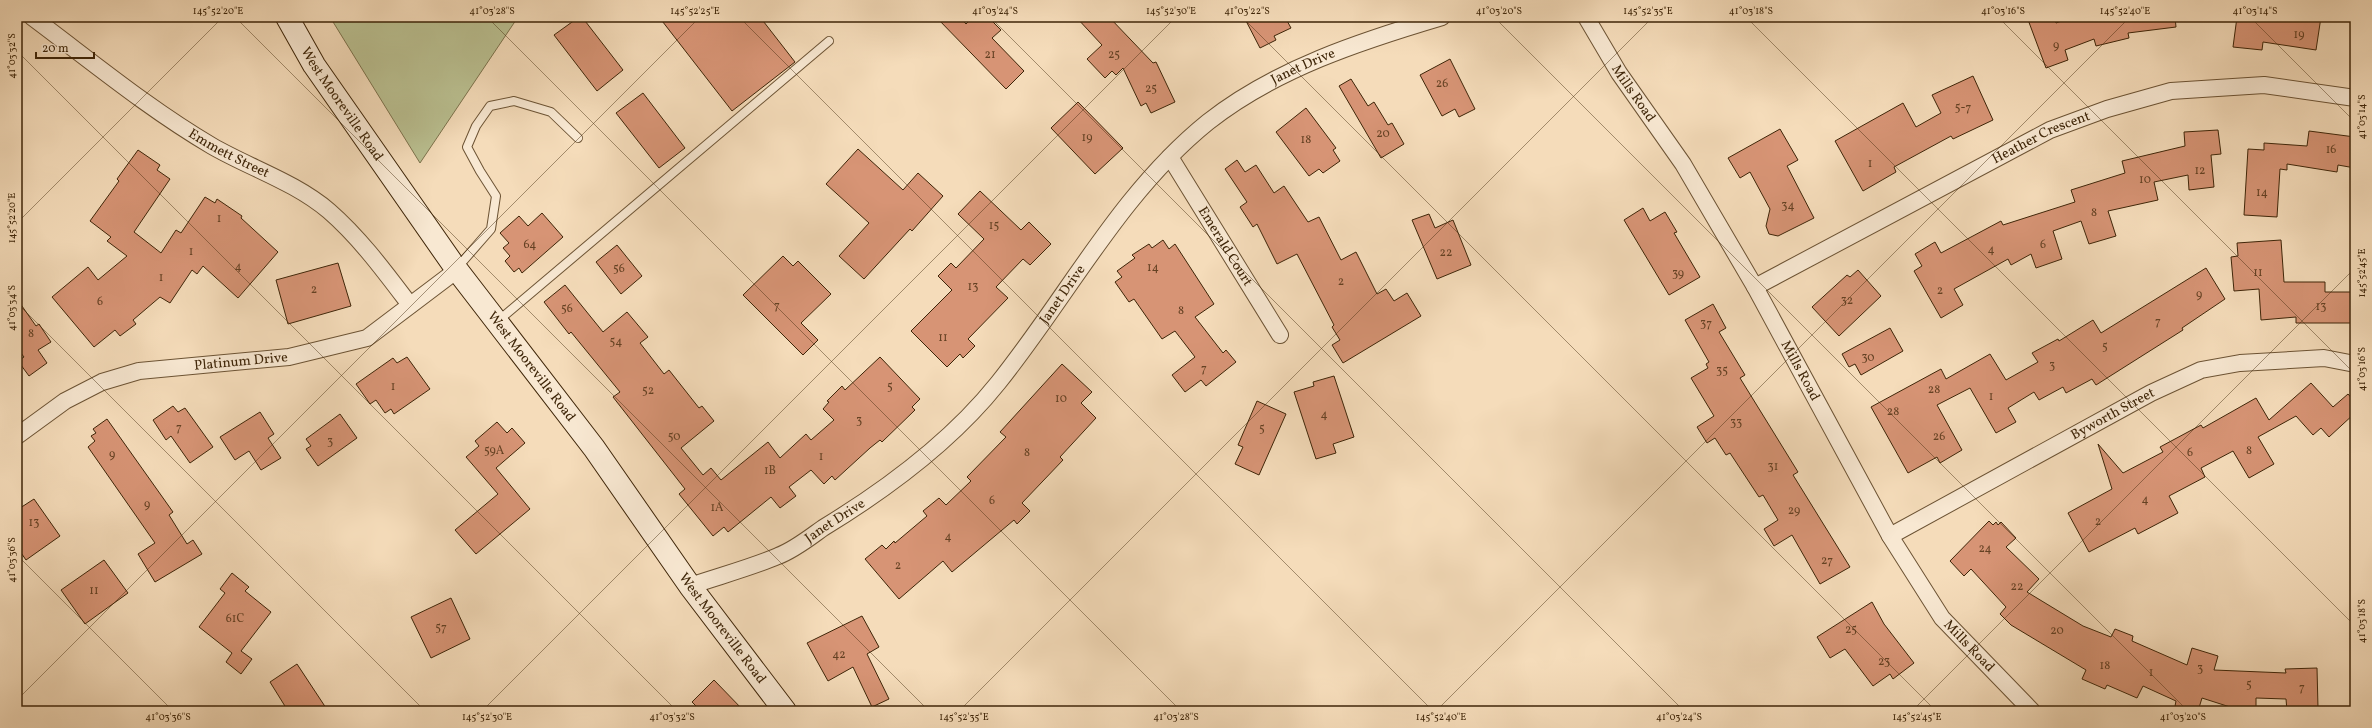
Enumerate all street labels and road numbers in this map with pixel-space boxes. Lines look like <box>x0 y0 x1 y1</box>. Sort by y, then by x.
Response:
street label: West Mooreville Road <box>296 44 388 165</box>
street label: Janet Drive <box>1268 44 1338 89</box>
street label: Mills Road <box>1607 61 1660 126</box>
street label: Heather Crescent <box>1989 107 2093 169</box>
street label: Emmett Street <box>185 124 273 183</box>
street label: Emerald Court <box>1193 203 1257 290</box>
street label: Janet Drive <box>1035 261 1090 328</box>
street label: West Mooreville Road <box>483 308 580 426</box>
street label: Mills Road <box>1776 337 1825 404</box>
street label: Platinum Drive <box>193 348 289 375</box>
street label: Byworth Street <box>2067 383 2158 445</box>
street label: Janet Drive <box>801 494 869 548</box>
street label: West Mooreville Road <box>674 569 771 688</box>
street label: Mills Road <box>1939 616 1999 676</box>

